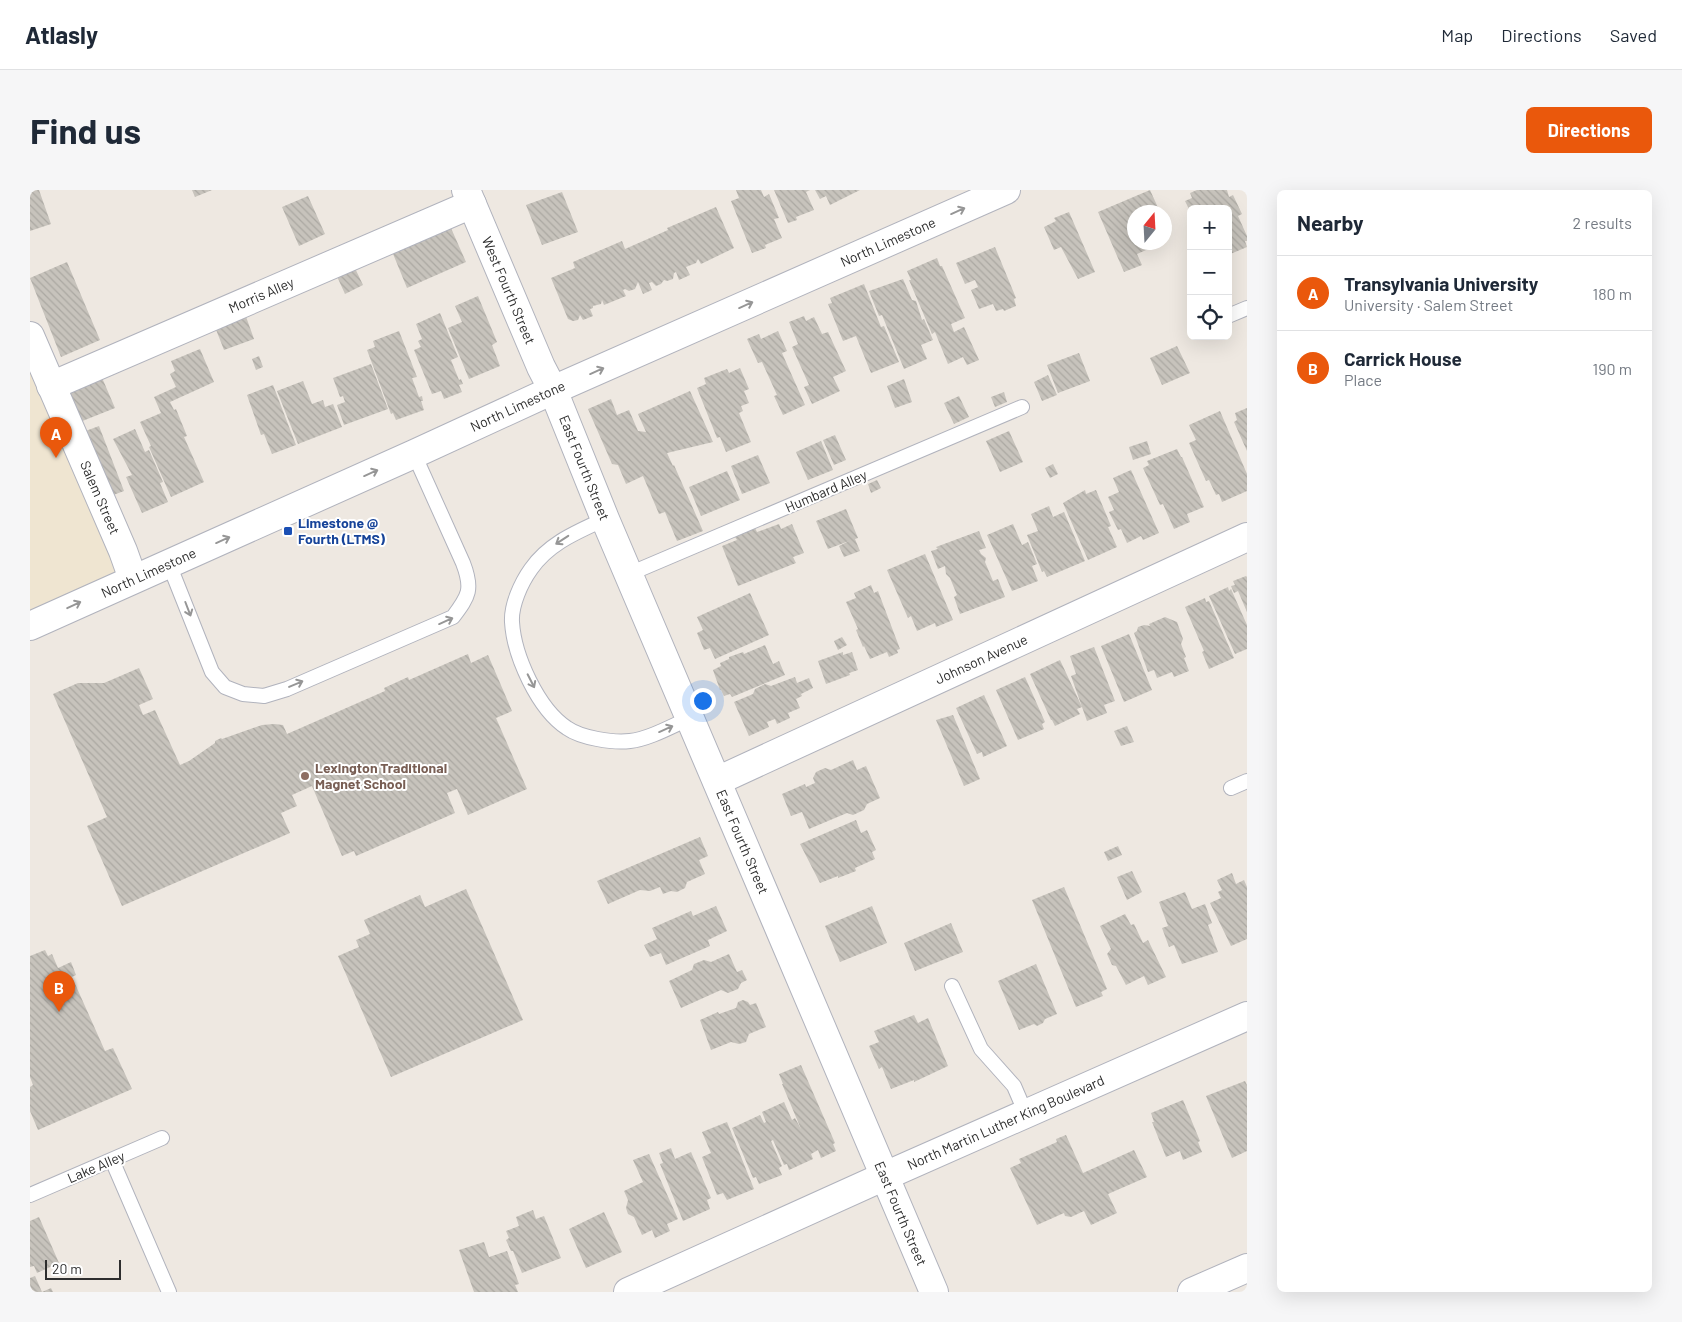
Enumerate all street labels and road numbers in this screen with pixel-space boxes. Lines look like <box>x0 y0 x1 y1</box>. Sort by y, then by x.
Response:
street label: North Limestone <box>838 213 938 270</box>
street label: West Fourth Street <box>479 234 539 347</box>
street label: Morris Alley <box>226 273 297 316</box>
street label: North Limestone <box>467 377 568 435</box>
street label: East Fourth Street <box>556 412 614 523</box>
street label: Salem Street <box>77 458 124 537</box>
street label: Humbard Alley <box>782 465 870 515</box>
street label: North Limestone <box>98 544 199 601</box>
street label: Johnson Avenue <box>932 630 1030 687</box>
street label: East Fourth Street <box>713 787 773 896</box>
street label: North Martin Luther King Boulevard <box>904 1071 1107 1173</box>
street label: Lake Alley <box>65 1147 128 1186</box>
street label: East Fourth Street <box>871 1158 931 1268</box>

